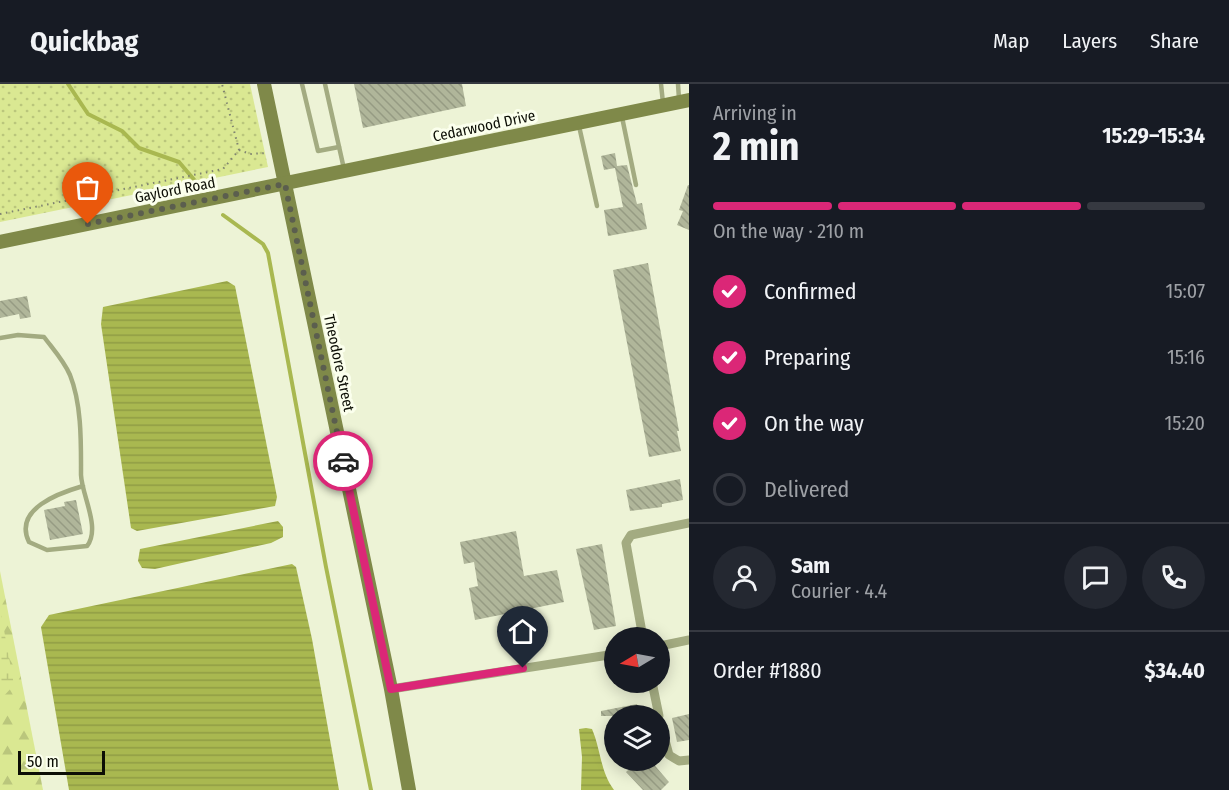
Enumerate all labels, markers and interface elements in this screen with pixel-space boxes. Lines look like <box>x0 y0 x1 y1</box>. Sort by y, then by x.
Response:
text: Quickbag <box>30 25 138 58</box>
text: Map <box>993 28 1029 54</box>
text: Layers <box>1062 28 1117 54</box>
text: Share <box>1150 28 1199 54</box>
text: Arriving in <box>713 101 797 125</box>
street label: Cedarwood Drive <box>431 106 537 146</box>
text: 15:29–15:34 <box>1102 122 1205 149</box>
text: 2 min <box>713 124 799 170</box>
pin <box>62 162 113 224</box>
icon: bag <box>71 171 104 204</box>
street label: Gaylord Road <box>133 173 217 207</box>
text: On the way · 210 m <box>713 219 864 243</box>
icon: check <box>713 275 746 308</box>
text: Confirmed <box>764 278 857 305</box>
text: 15:07 <box>1166 279 1205 303</box>
street label: Theodore Street <box>320 313 358 413</box>
icon: check <box>713 341 746 374</box>
text: Preparing <box>764 344 850 371</box>
text: 15:16 <box>1167 345 1205 369</box>
icon: check <box>713 407 746 440</box>
text: On the way <box>764 410 864 437</box>
text: 15:20 <box>1165 411 1205 435</box>
courier <box>313 431 373 491</box>
icon: car <box>327 445 360 478</box>
text: Delivered <box>764 476 849 503</box>
button: person <box>713 546 776 609</box>
button: chat <box>1064 546 1127 609</box>
button: phone <box>1142 546 1205 609</box>
text: Sam <box>791 552 830 579</box>
text: Courier · 4.4 <box>791 579 887 603</box>
pin <box>497 606 548 668</box>
icon: home <box>506 615 539 648</box>
north arrow <box>604 627 670 693</box>
map controls <box>604 627 670 771</box>
text: Order #1880 <box>713 657 822 684</box>
text: $34.40 <box>1144 657 1205 684</box>
button: layers <box>604 705 670 771</box>
scale bar <box>18 748 105 776</box>
text: 50 m <box>27 752 59 771</box>

